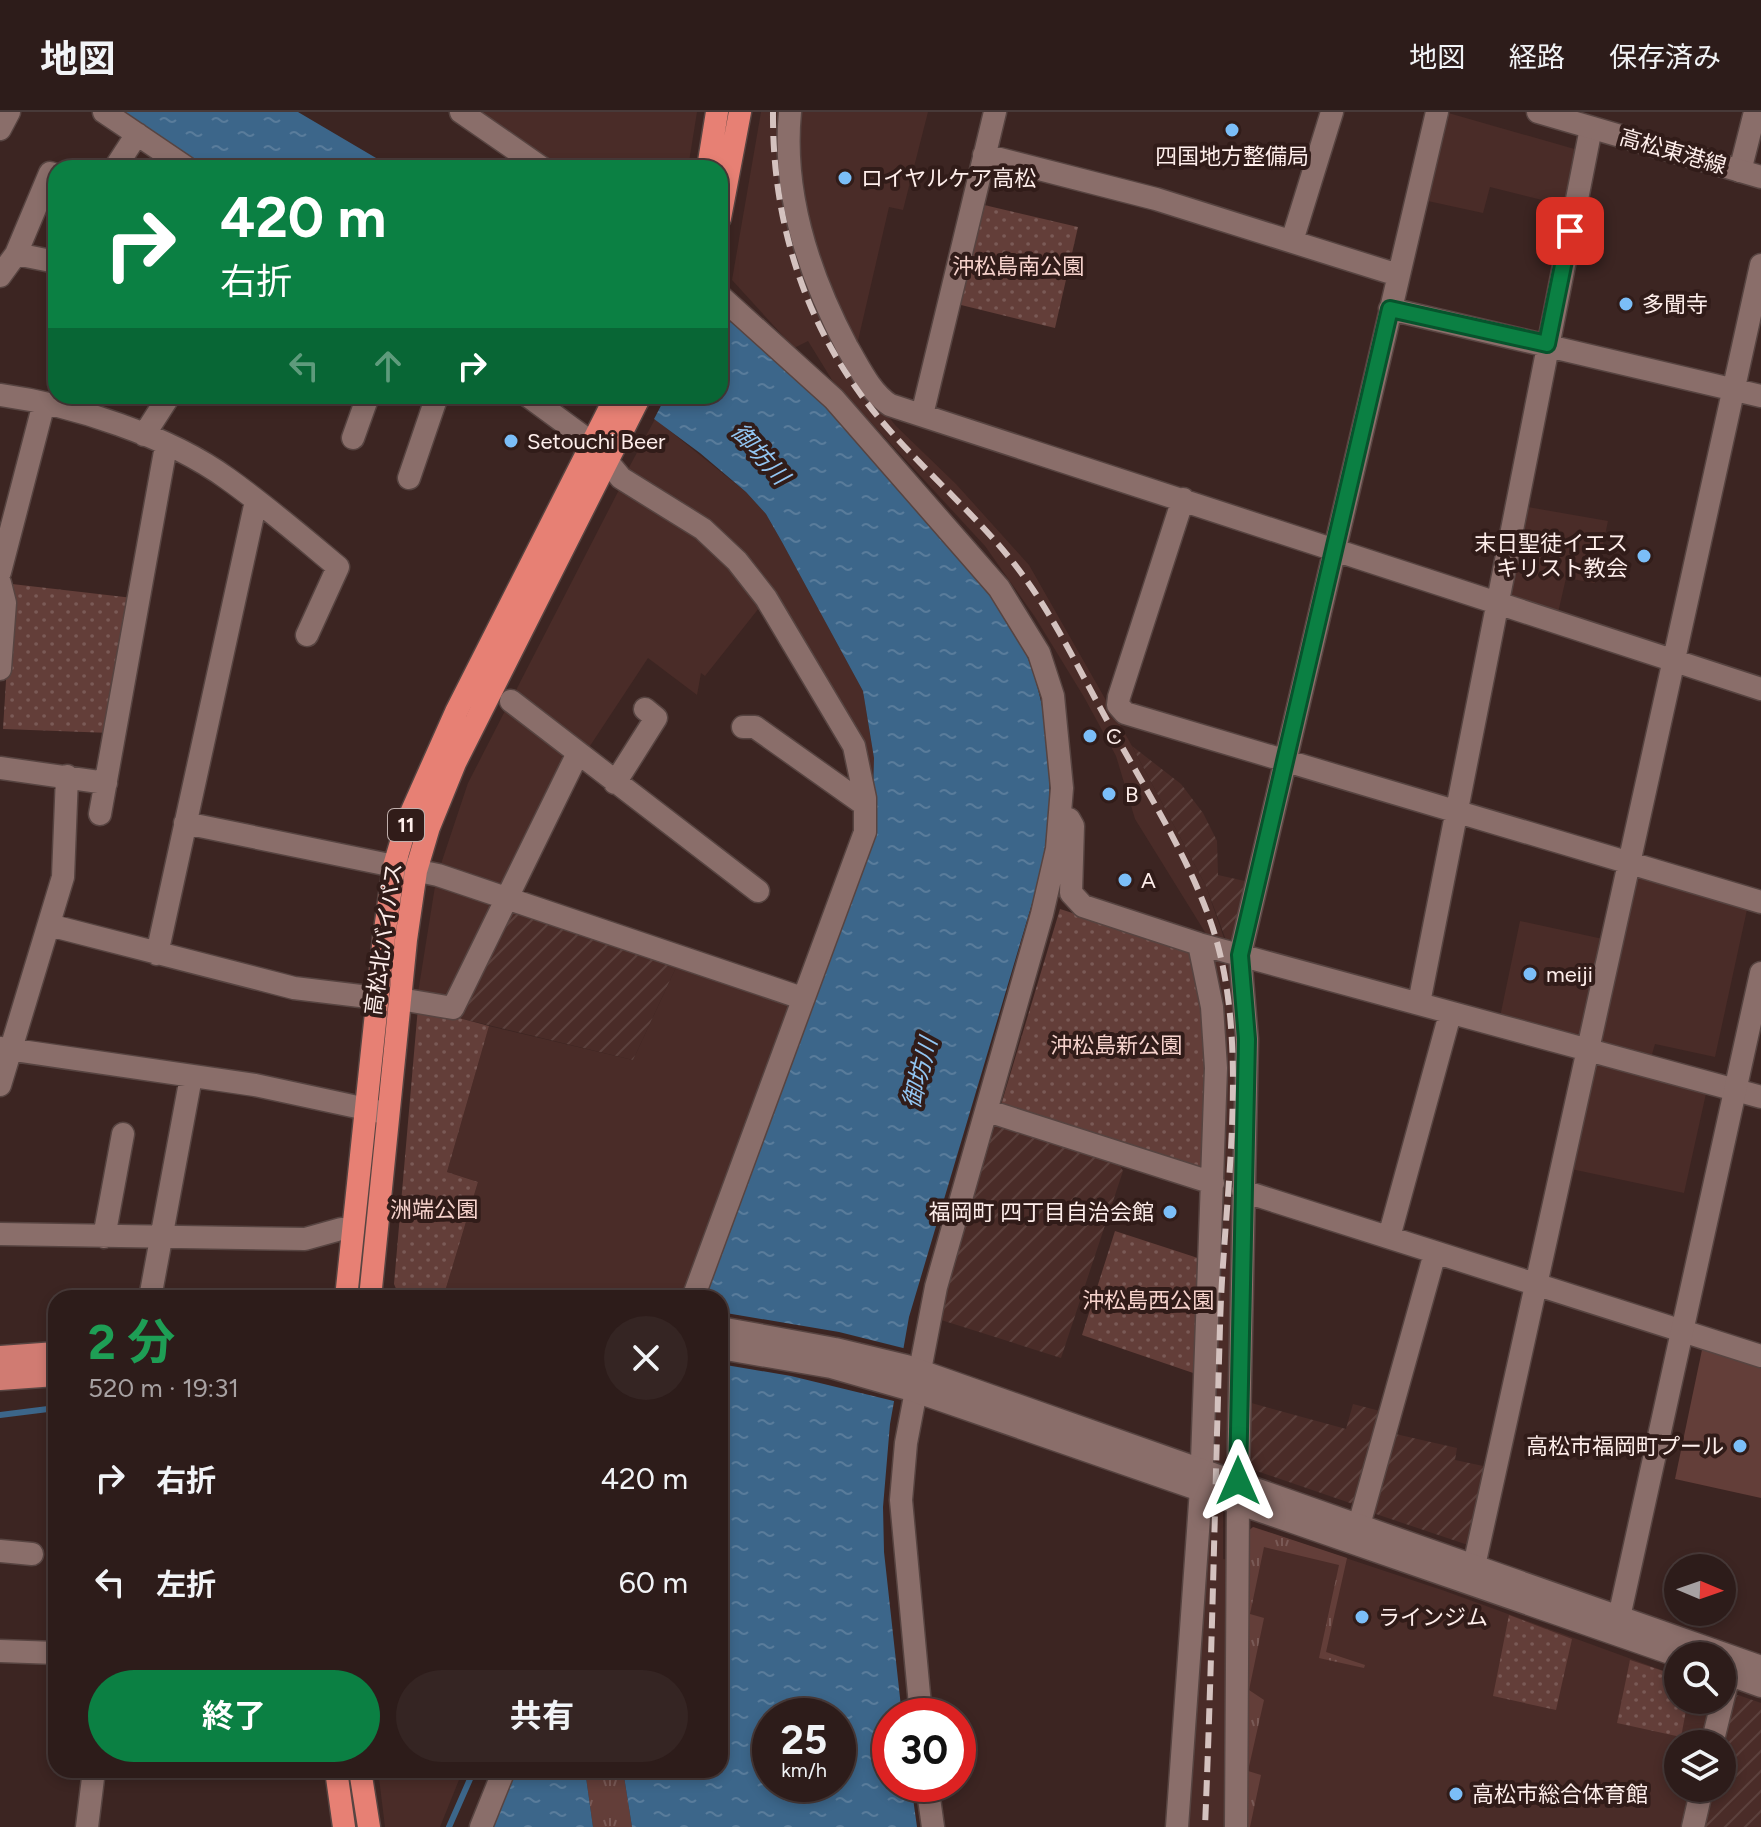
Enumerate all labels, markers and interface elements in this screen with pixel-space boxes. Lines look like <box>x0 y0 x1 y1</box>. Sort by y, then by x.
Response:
text: 地図 <box>40 36 116 82</box>
text: 地図 <box>1409 40 1465 74</box>
text: 経路 <box>1509 40 1565 74</box>
text: 保存済み <box>1609 40 1721 74</box>
marker: 四国地方整備局 <box>1223 121 1241 139</box>
street label: 高松東港線 <box>1616 123 1729 180</box>
place label: 四国地方整備局 <box>1155 143 1309 170</box>
place label: ロイヤルケア高松 <box>861 165 1036 192</box>
marker: ロイヤルケア高松 <box>836 169 854 187</box>
text: 420 m <box>220 184 386 251</box>
icon: right <box>88 192 192 296</box>
pin <box>1536 197 1604 265</box>
icon: arrive <box>1548 209 1592 253</box>
park label: 沖松島南公園 <box>952 253 1084 280</box>
text: 右折 <box>220 260 292 303</box>
place label: 多聞寺 <box>1642 291 1708 318</box>
marker: 多聞寺 <box>1617 295 1635 313</box>
icon: left <box>282 344 326 388</box>
icon: ahead <box>366 344 410 388</box>
icon: right <box>450 344 494 388</box>
water label: 御坊川 <box>726 417 797 492</box>
place label: Setouchi Beer <box>527 428 666 455</box>
marker: Setouchi Beer <box>502 432 520 450</box>
place label: 末日聖徒イエス キリスト教会 <box>1474 530 1628 582</box>
marker: 末日聖徒イエス キリスト教会 <box>1635 547 1653 565</box>
place label: C <box>1106 723 1122 750</box>
marker: C <box>1081 727 1099 745</box>
place label: B <box>1125 781 1138 808</box>
marker: B <box>1100 785 1118 803</box>
road number: 11 <box>388 809 424 841</box>
street label: 高松北バイパス <box>359 861 408 1017</box>
place label: A <box>1141 867 1156 894</box>
marker: A <box>1116 871 1134 889</box>
place label: meiji <box>1546 961 1593 988</box>
marker: meiji <box>1521 965 1539 983</box>
water label: 御坊川 <box>896 1031 944 1111</box>
park label: 沖松島新公園 <box>1050 1032 1182 1059</box>
park label: 洲端公園 <box>390 1196 478 1223</box>
place label: 福岡町 四丁目自治会館 <box>929 1199 1154 1226</box>
marker: 福岡町 四丁目自治会館 <box>1161 1203 1179 1221</box>
park label: 沖松島西公園 <box>1082 1287 1214 1314</box>
text: 2 分 <box>88 1313 175 1371</box>
button: close <box>604 1316 688 1400</box>
text: 520 m · 19:31 <box>88 1372 239 1404</box>
place label: 高松市福岡町プール <box>1526 1433 1724 1460</box>
marker: 高松市福岡町プール <box>1731 1437 1749 1455</box>
position arrow <box>1196 1439 1280 1523</box>
icon: right <box>88 1456 132 1500</box>
text: 420 m <box>600 1460 688 1497</box>
text: 右折 <box>156 1462 216 1499</box>
north arrow <box>1664 1554 1736 1626</box>
map controls <box>1664 1554 1736 1802</box>
icon: left <box>88 1560 132 1604</box>
text: 60 m <box>619 1564 688 1601</box>
text: 左折 <box>156 1566 216 1603</box>
place label: ラインジム <box>1378 1604 1488 1631</box>
marker: ラインジム <box>1353 1608 1371 1626</box>
button: search <box>1664 1642 1736 1714</box>
button: 終了 <box>88 1670 380 1762</box>
button: 共有 <box>396 1670 688 1762</box>
speed limit sign: 30 <box>872 1698 976 1802</box>
text: 25 <box>781 1716 827 1764</box>
button: layers <box>1664 1730 1736 1802</box>
text: km/h <box>781 1758 827 1782</box>
place label: 高松市総合体育館 <box>1472 1781 1648 1808</box>
marker: 高松市総合体育館 <box>1447 1785 1465 1803</box>

